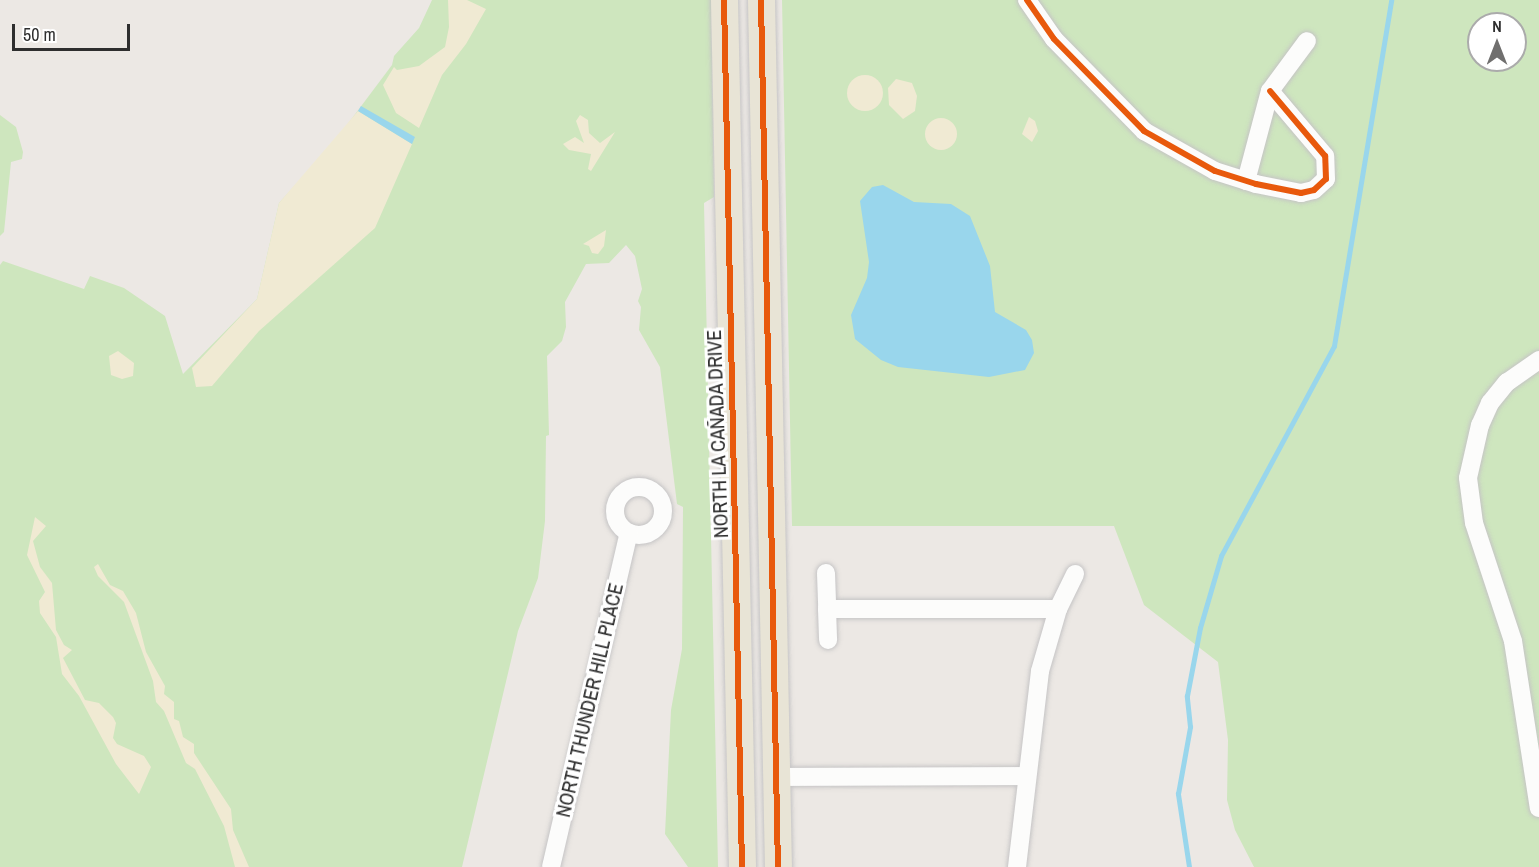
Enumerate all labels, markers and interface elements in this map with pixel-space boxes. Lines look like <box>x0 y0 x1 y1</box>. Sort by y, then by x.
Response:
scale bar <box>15 12 134 50</box>
north arrow <box>1467 12 1527 72</box>
text: N <box>1492 15 1502 37</box>
text: 50 m <box>23 22 56 47</box>
street label: NORTH LA CAÑADA DRIVE <box>701 329 733 539</box>
street label: NORTH THUNDER HILL PLACE <box>550 580 628 820</box>

